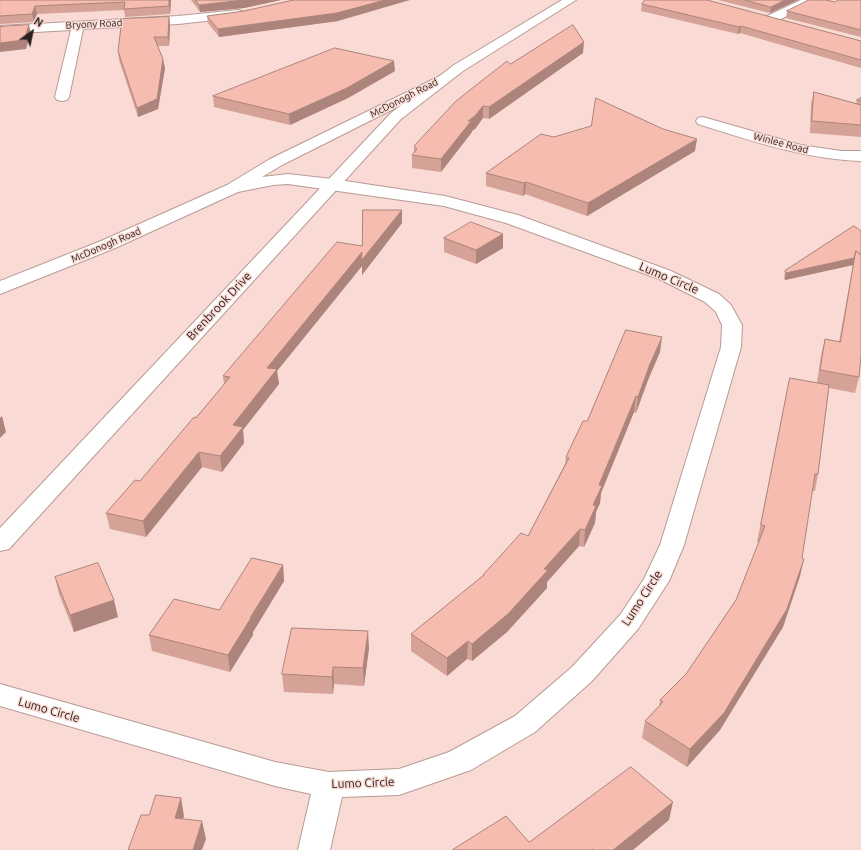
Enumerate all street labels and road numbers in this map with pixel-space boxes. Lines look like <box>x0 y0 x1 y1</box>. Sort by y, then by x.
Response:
street label: Bryony Road <box>65 17 123 31</box>
street label: McDonogh Road <box>368 76 440 120</box>
street label: Winlee Road <box>752 130 810 156</box>
street label: McDonogh Road <box>69 225 143 265</box>
street label: Lumo Circle <box>637 259 701 297</box>
street label: Brenbrook Drive <box>184 269 254 343</box>
street label: Lumo Circle <box>619 568 665 628</box>
street label: Lumo Circle <box>17 694 81 726</box>
street label: Lumo Circle <box>331 775 395 791</box>

